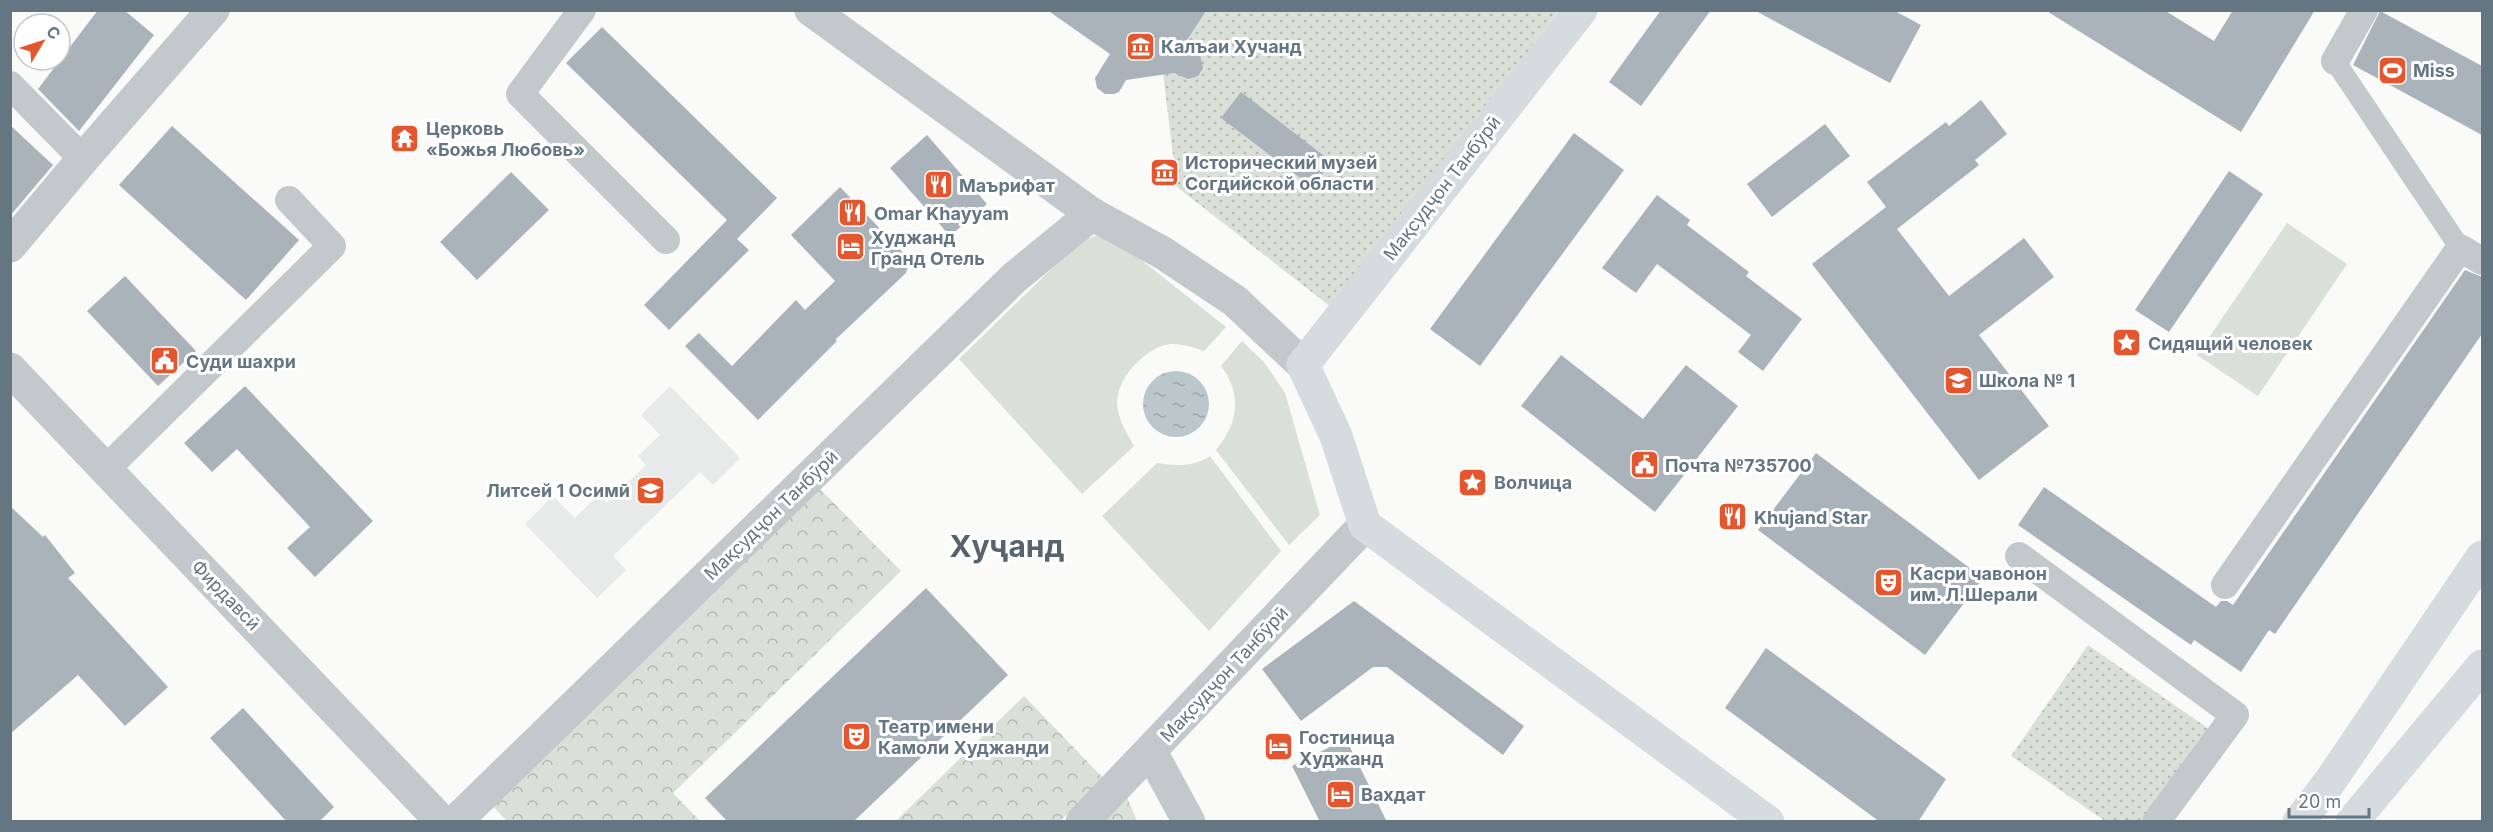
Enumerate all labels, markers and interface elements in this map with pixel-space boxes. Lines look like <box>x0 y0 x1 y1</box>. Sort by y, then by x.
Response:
north arrow <box>12 12 72 72</box>
text: С <box>42 22 65 44</box>
museum icon: Калъаи Хучанд <box>1124 30 1156 62</box>
place label: Калъаи Хучанд <box>1161 36 1302 57</box>
sports icon: Miss <box>2376 54 2408 86</box>
place label: Miss <box>2413 60 2455 81</box>
street label: Мақсудҷон Танбӯрӣ <box>1379 112 1505 264</box>
place label: Церковь «Божья Любовь» <box>426 118 585 160</box>
temple icon: Церковь «Божья Любовь» <box>389 122 421 154</box>
place label: Исторический музей Согдийской области <box>1185 152 1377 194</box>
museum icon: Исторический музей Согдийской области <box>1148 156 1180 188</box>
restaurant icon: Маърифат <box>922 169 954 201</box>
place label: Маърифат <box>959 175 1055 196</box>
restaurant icon: Omar Khayyam <box>837 197 869 229</box>
place label: Omar Khayyam <box>874 203 1009 224</box>
place label: Худжанд Гранд Отель <box>871 227 985 269</box>
hotel icon: Худжанд Гранд Отель <box>834 231 866 263</box>
place icon: Сидящий человек <box>2111 327 2143 359</box>
place label: Сидящий человек <box>2148 333 2313 354</box>
public building icon: Суди шахри <box>149 345 181 377</box>
place label: Суди шахри <box>186 351 296 372</box>
school or university icon: Школа № 1 <box>1942 364 1974 396</box>
place label: Школа № 1 <box>1979 370 2075 391</box>
street label: Мақсудҷон Танбӯрӣ <box>700 446 842 584</box>
public building icon: Почта №735700 <box>1628 449 1660 481</box>
place label: Почта №735700 <box>1665 455 1812 476</box>
place icon: Волчица <box>1457 466 1489 498</box>
place label: Волчица <box>1494 472 1572 493</box>
school or university icon: Литсей 1 Осимӣ <box>635 474 667 506</box>
place label: Литсей 1 Осимӣ <box>486 480 630 501</box>
restaurant icon: Khujand Star <box>1717 501 1749 533</box>
place label: Khujand Star <box>1754 507 1868 528</box>
district label: Хуҷанд <box>949 528 1065 564</box>
street label: Фирдавсӣ <box>188 556 264 634</box>
place label: Касри чавонон им. Л.Шерали <box>1910 563 2047 605</box>
theatre icon: Касри чавонон им. Л.Шерали <box>1873 567 1905 599</box>
street label: Мақсудҷон Танбӯрӣ <box>1156 602 1292 746</box>
place label: Театр имени Камоли Худжанди <box>878 716 1049 758</box>
theatre icon: Театр имени Камоли Худжанди <box>841 720 873 752</box>
place label: Гостиница Худжанд <box>1299 727 1395 769</box>
hotel icon: Гостиница Худжанд <box>1262 731 1294 763</box>
hotel icon: Вахдат <box>1324 778 1356 810</box>
scale bar <box>2289 781 2368 819</box>
place label: Вахдат <box>1361 784 1425 805</box>
text: 20 m <box>2298 791 2341 812</box>

